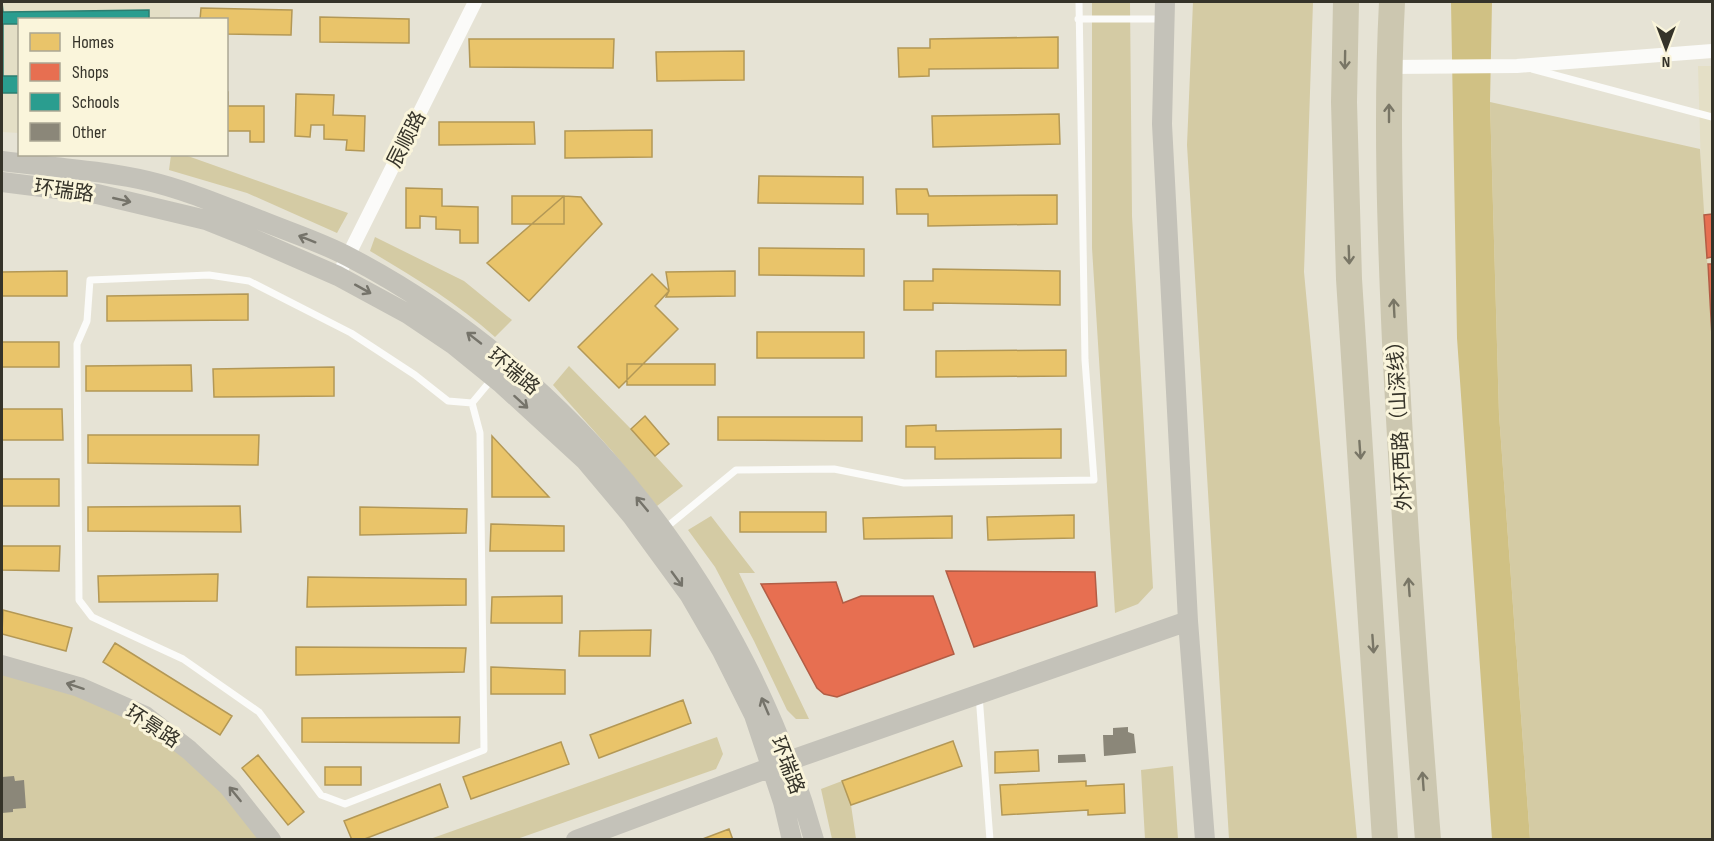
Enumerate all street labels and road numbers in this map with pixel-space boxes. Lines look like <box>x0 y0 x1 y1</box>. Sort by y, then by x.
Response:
street label: 辰顺路 <box>383 107 431 172</box>
street label: 环瑞路 <box>32 175 95 207</box>
street label: 外环西路（山深线） <box>1383 330 1417 511</box>
street label: 环瑞路 <box>483 343 544 400</box>
street label: 环景路 <box>121 700 184 753</box>
street label: 环瑞路 <box>765 733 809 798</box>

